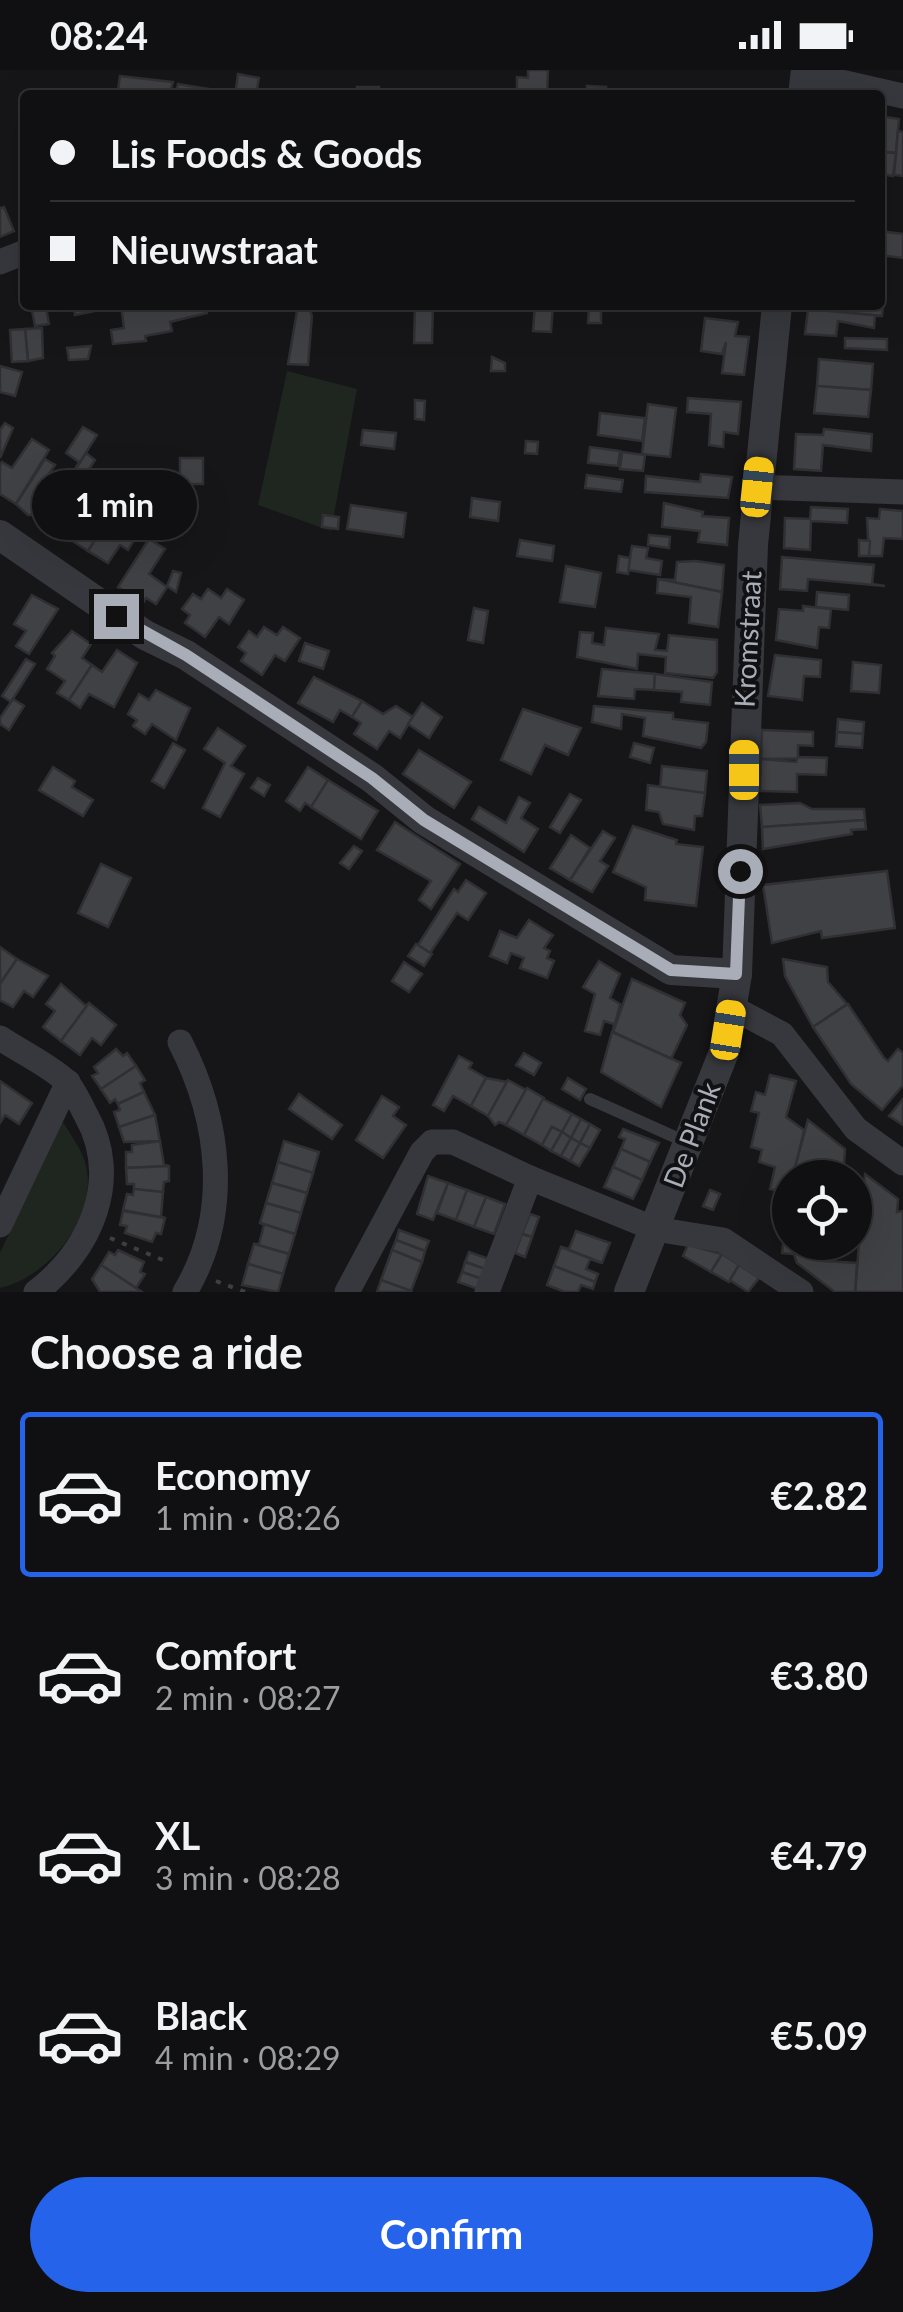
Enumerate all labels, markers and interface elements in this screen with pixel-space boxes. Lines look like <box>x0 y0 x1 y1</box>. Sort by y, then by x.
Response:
text: 08:24 <box>50 12 148 58</box>
text: Lis Foods & Goods <box>110 130 422 176</box>
text: Nieuwstraat <box>110 226 318 272</box>
car <box>739 456 775 518</box>
callout: 1 min <box>34 471 198 541</box>
text: 1 min <box>75 485 154 524</box>
street label: Kromstraat <box>726 570 768 708</box>
route end <box>94 594 139 639</box>
car <box>729 740 759 800</box>
route start <box>718 849 763 894</box>
car <box>708 998 748 1062</box>
street label: De Plank <box>655 1076 727 1192</box>
map controls <box>772 1160 872 1260</box>
button: locate <box>772 1160 872 1260</box>
text: Choose a ride <box>30 1325 303 1379</box>
icon: car <box>35 1450 125 1540</box>
text: Economy <box>155 1452 310 1498</box>
text: €2.82 <box>771 1472 868 1518</box>
text: 1 min · 08:26 <box>155 1498 341 1537</box>
icon: car <box>35 1630 125 1720</box>
text: Comfort <box>155 1632 296 1678</box>
text: €3.80 <box>771 1652 868 1698</box>
text: 2 min · 08:27 <box>155 1678 341 1717</box>
icon: car <box>35 1810 125 1900</box>
text: XL <box>155 1812 200 1858</box>
text: €4.79 <box>771 1832 868 1878</box>
text: 3 min · 08:28 <box>155 1858 341 1897</box>
icon: car <box>35 1990 125 2080</box>
text: Black <box>155 1992 247 2038</box>
text: €5.09 <box>771 2012 868 2058</box>
text: 4 min · 08:29 <box>155 2038 341 2077</box>
button: Confirm <box>30 2177 873 2292</box>

